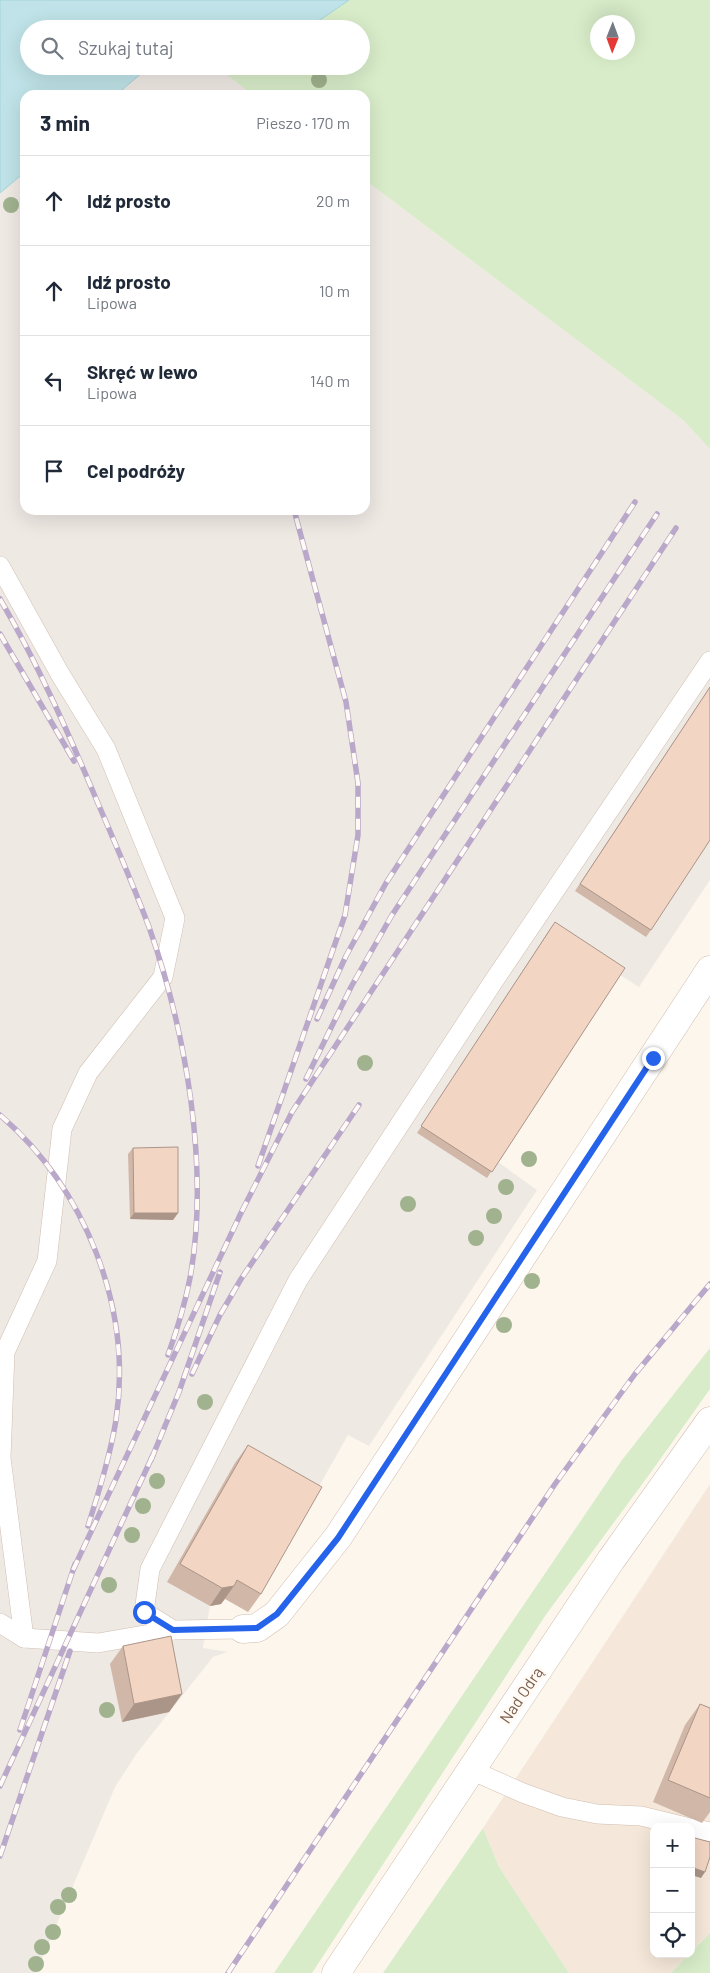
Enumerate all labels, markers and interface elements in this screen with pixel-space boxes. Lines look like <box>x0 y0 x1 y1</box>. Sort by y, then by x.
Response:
north arrow <box>590 15 635 60</box>
search box <box>20 20 370 75</box>
icon: search <box>38 34 66 62</box>
text: Szukaj tutaj <box>78 36 174 59</box>
text: 3 min <box>40 110 90 135</box>
text: Pieszo · 170 m <box>256 113 350 132</box>
icon: ahead <box>40 187 68 215</box>
text: Idź prosto <box>87 189 171 212</box>
text: 20 m <box>316 191 350 210</box>
text: Idź prosto <box>87 270 171 293</box>
icon: ahead <box>40 277 68 305</box>
text: 10 m <box>319 281 350 300</box>
text: Lipowa <box>87 293 137 312</box>
text: Skręć w lewo <box>87 360 198 383</box>
icon: left <box>40 367 68 395</box>
text: 140 m <box>310 371 350 390</box>
text: Lipowa <box>87 383 137 402</box>
icon: arrive <box>40 457 68 485</box>
text: Cel podróży <box>87 459 185 482</box>
route end <box>642 1047 665 1070</box>
route start <box>133 1601 156 1624</box>
street label: Nad Odrą <box>495 1663 546 1726</box>
map controls <box>650 1823 695 1958</box>
button: + <box>650 1823 695 1868</box>
button: − <box>650 1868 695 1913</box>
button: locate <box>650 1913 695 1958</box>

